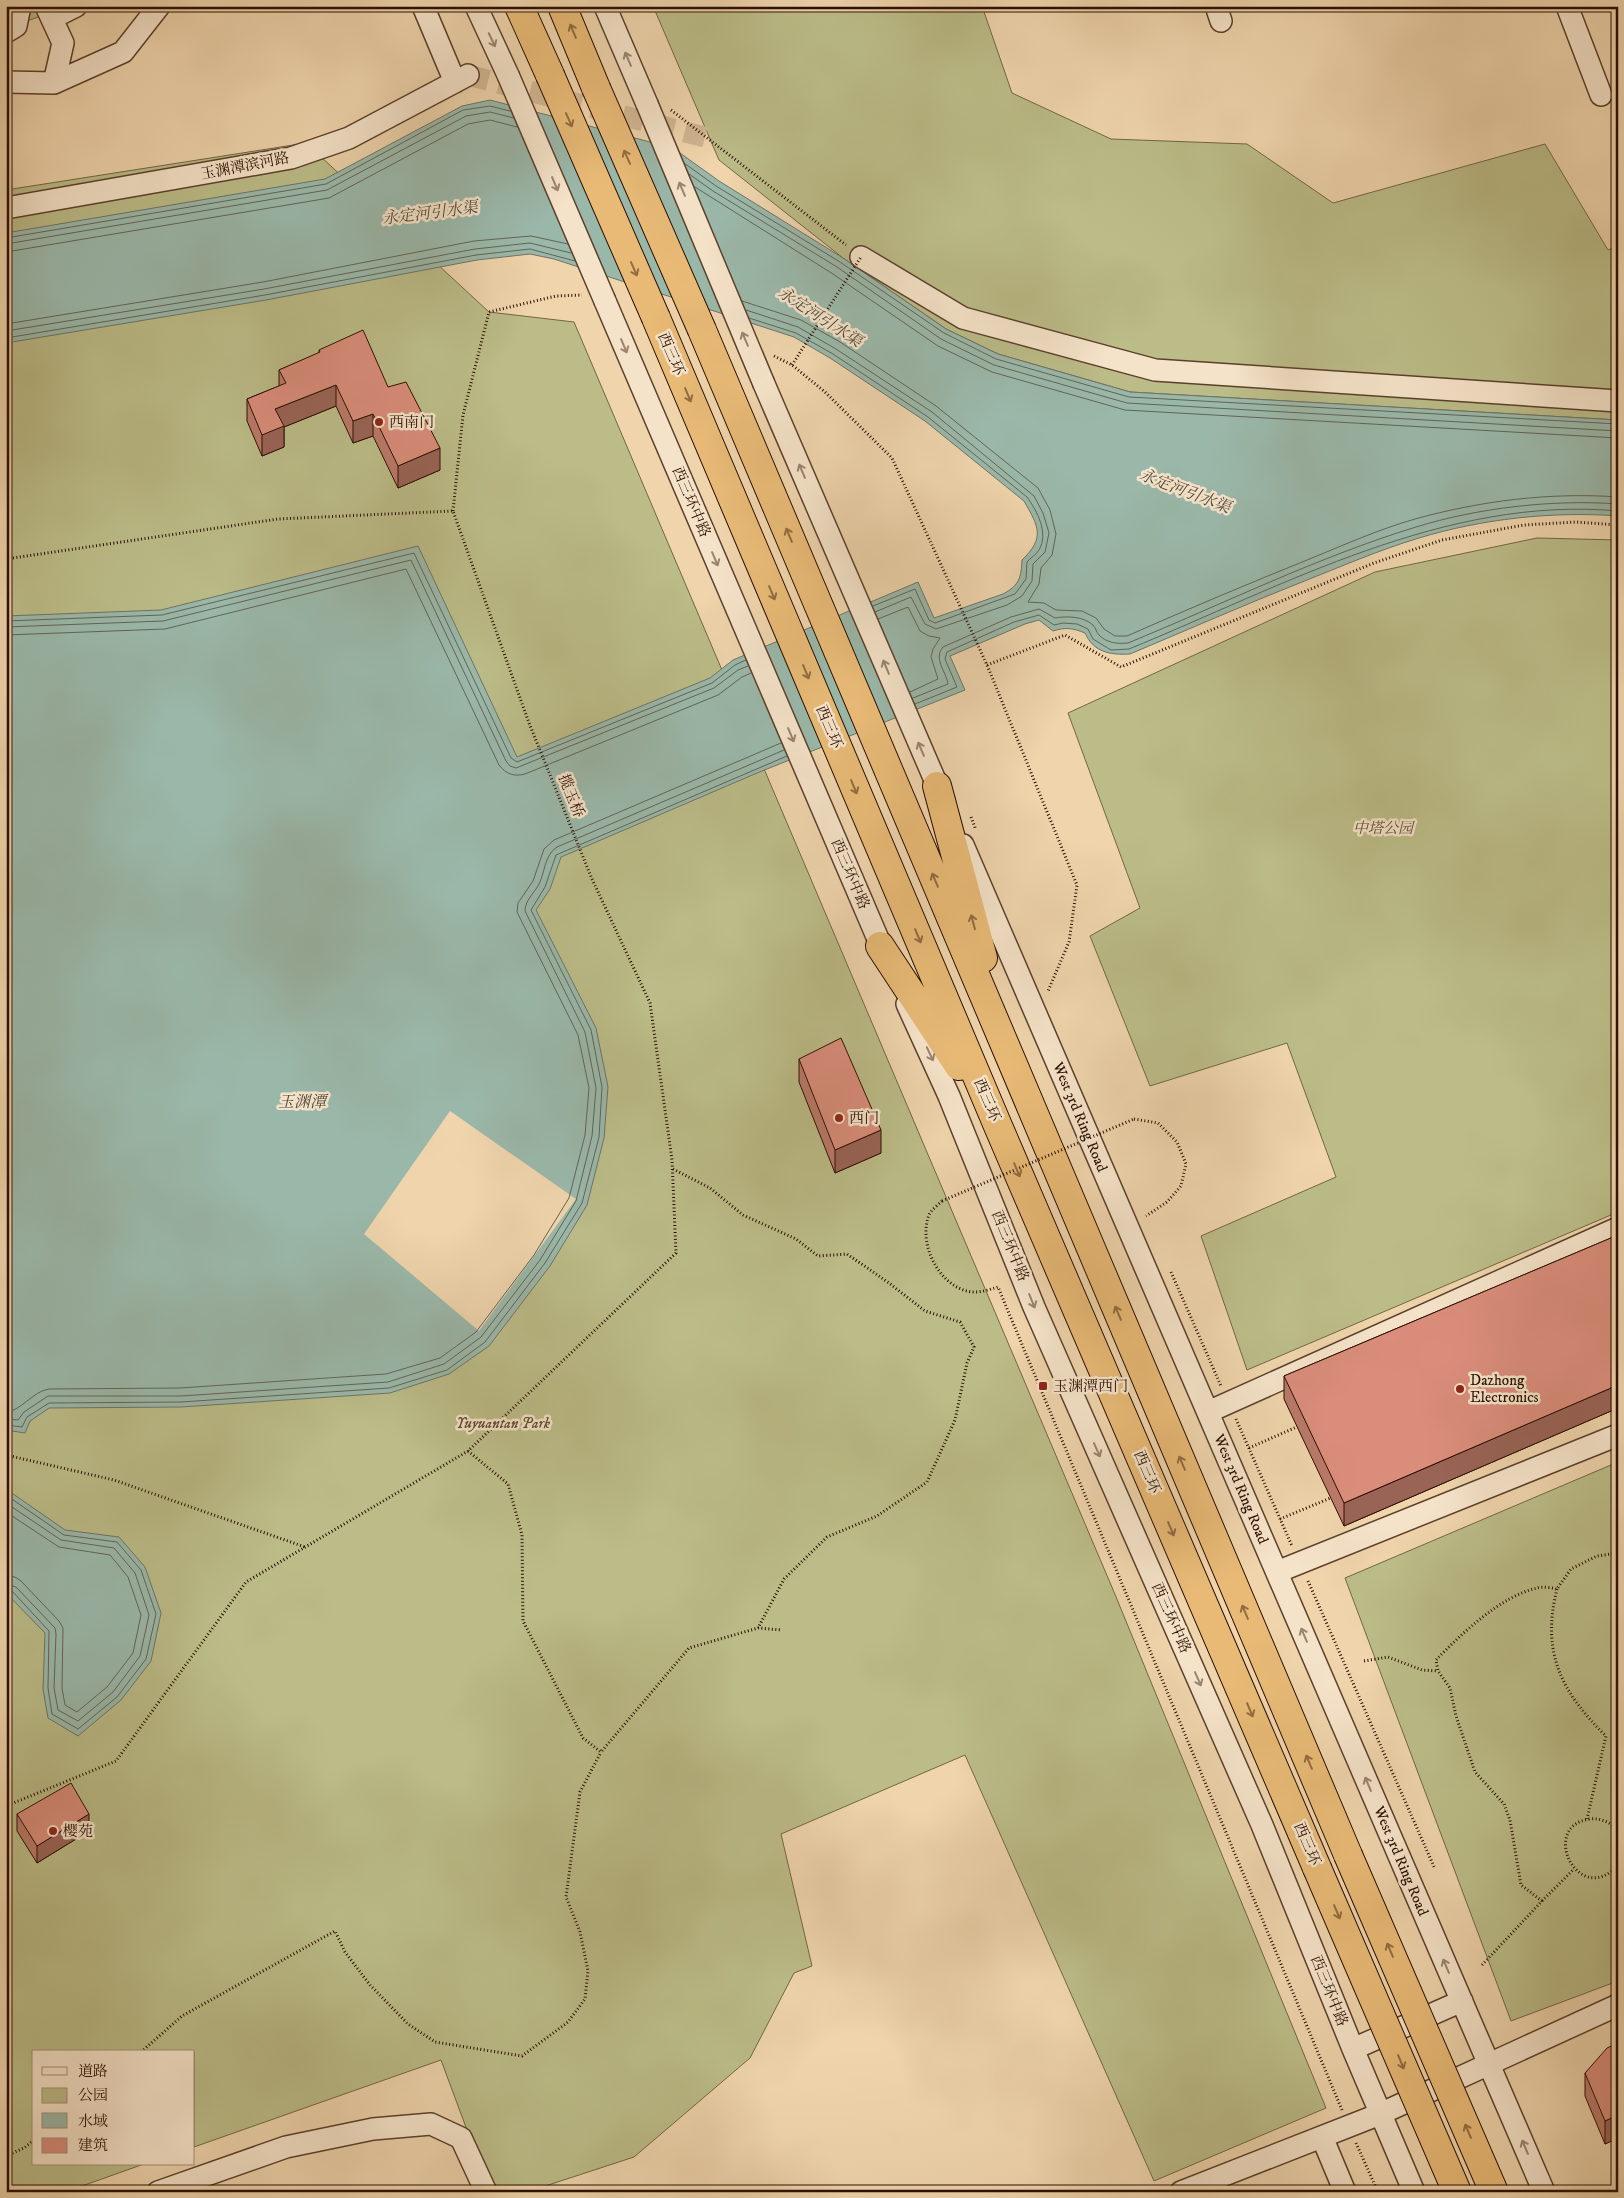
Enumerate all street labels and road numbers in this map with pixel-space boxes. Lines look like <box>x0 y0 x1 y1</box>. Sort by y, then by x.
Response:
street label: 玉渊潭滨河路 <box>199 148 291 184</box>
street label: 西三环 <box>653 330 689 378</box>
street label: 西三环中路 <box>668 464 714 540</box>
street label: 西三环 <box>811 703 847 751</box>
street label: 揽玉桥 <box>554 772 588 820</box>
street label: 西三环中路 <box>827 836 873 912</box>
street label: West 3rd Ring Road <box>1048 1058 1112 1175</box>
street label: 西三环 <box>969 1076 1005 1124</box>
street label: 西三环中路 <box>987 1208 1033 1284</box>
street label: West 3rd Ring Road <box>1209 1430 1273 1547</box>
street label: 西三环 <box>1129 1448 1165 1496</box>
street label: 西三环中路 <box>1147 1580 1195 1656</box>
street label: West 3rd Ring Road <box>1369 1802 1433 1919</box>
street label: 西三环 <box>1289 1820 1325 1868</box>
street label: 西三环中路 <box>1306 1953 1352 2029</box>

